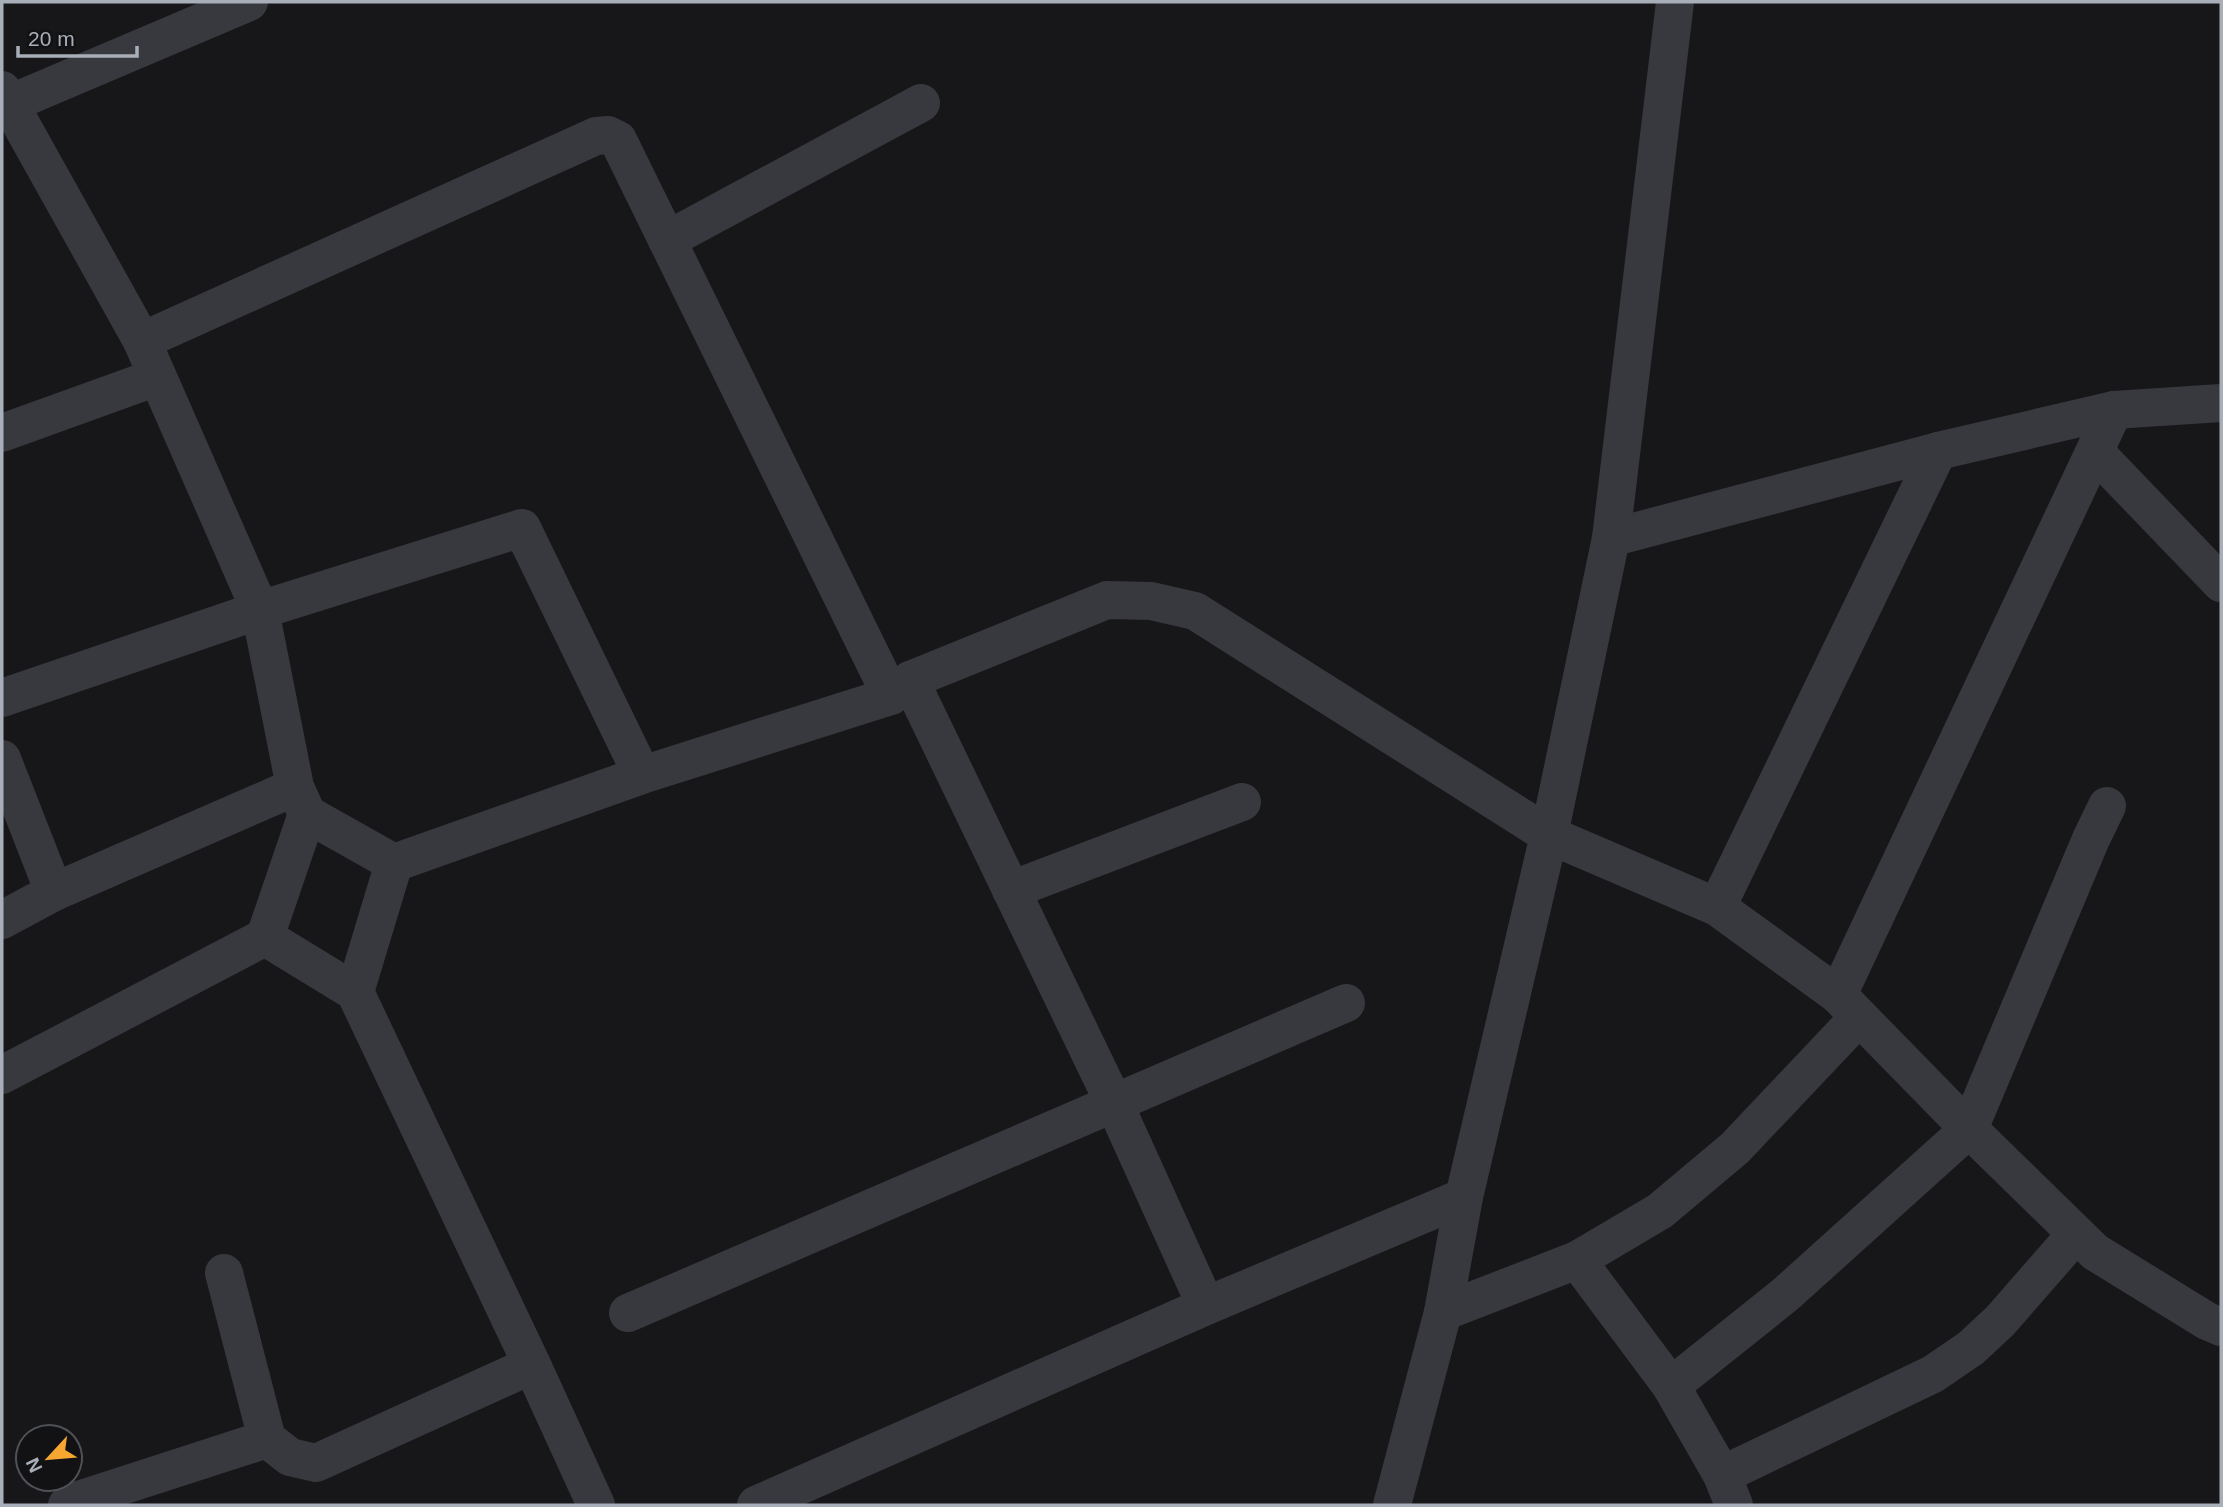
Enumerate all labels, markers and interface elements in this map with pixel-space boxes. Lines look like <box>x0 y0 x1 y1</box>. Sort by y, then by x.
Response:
scale bar <box>18 14 136 58</box>
text: 20 m <box>28 27 75 50</box>
north arrow <box>14 1423 84 1493</box>
text: N <box>22 1454 47 1476</box>

